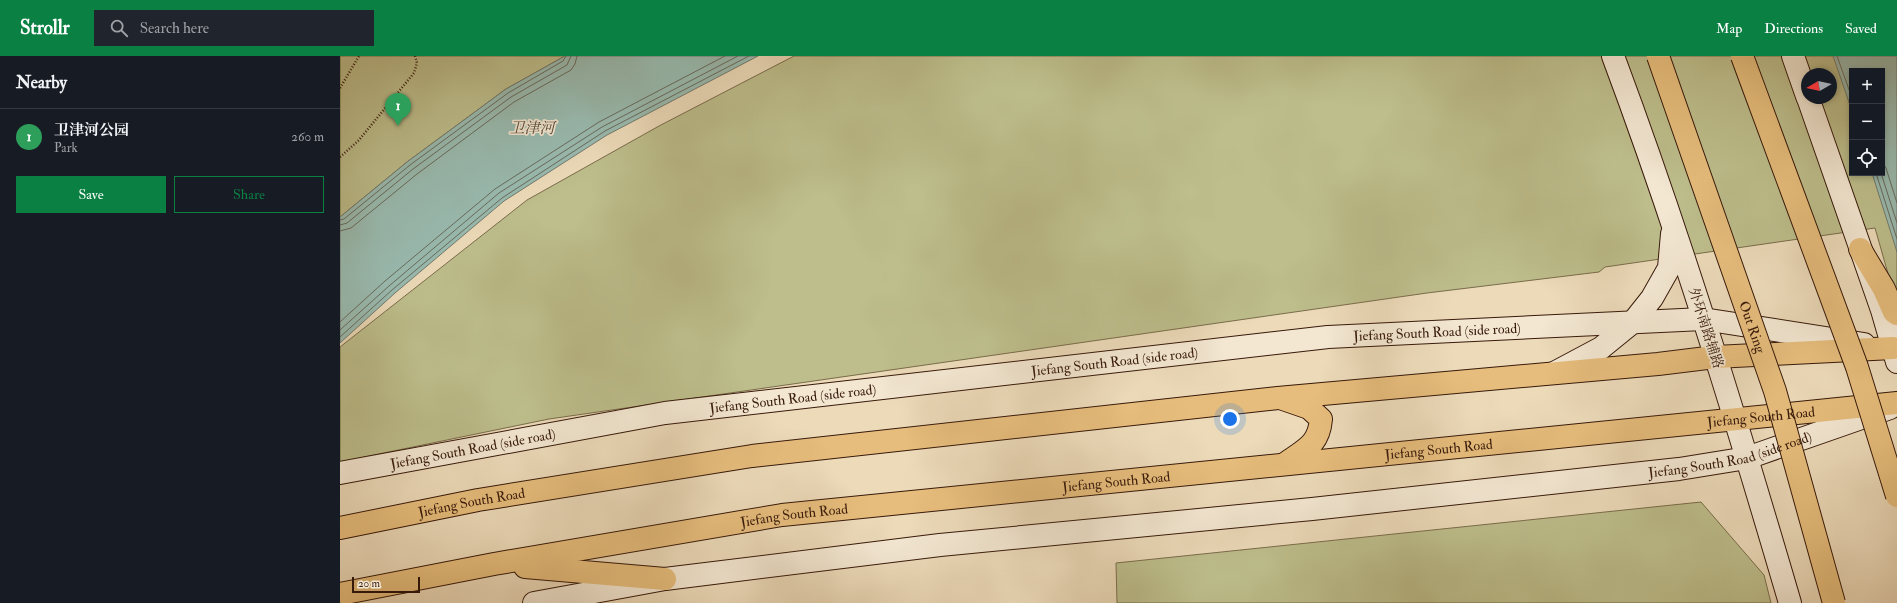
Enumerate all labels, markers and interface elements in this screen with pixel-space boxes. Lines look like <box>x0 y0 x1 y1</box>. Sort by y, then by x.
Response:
search box <box>94 10 374 46</box>
text: Strollr <box>20 16 70 40</box>
icon: search <box>108 17 130 39</box>
text: Search here <box>140 19 209 38</box>
text: Map <box>1716 20 1742 37</box>
text: Directions <box>1764 20 1823 37</box>
text: Saved <box>1845 20 1877 37</box>
north arrow <box>1801 68 1837 104</box>
map controls <box>1849 68 1885 176</box>
button: + <box>1849 68 1885 104</box>
text: Nearby <box>16 72 67 93</box>
pin: 1 <box>385 93 411 126</box>
button: − <box>1849 104 1885 140</box>
water label: 卫津河 <box>509 119 557 138</box>
text: 卫津河公园 <box>54 121 129 140</box>
text: 1 <box>27 129 31 145</box>
text: 260 m <box>291 129 324 145</box>
text: Park <box>54 140 78 156</box>
button: locate <box>1849 140 1885 176</box>
button: Save <box>16 176 166 213</box>
button: Share <box>174 176 324 213</box>
street label: 外环南路辅路 <box>1685 285 1727 371</box>
street label: Out Ring <box>1736 299 1770 356</box>
street label: Jiefang South Road (side road) <box>1352 319 1521 344</box>
street label: Jiefang South Road (side road) <box>1029 343 1199 380</box>
street label: Jiefang South Road (side road) <box>707 380 877 416</box>
street label: Jiefang South Road <box>1705 403 1816 431</box>
your location <box>1220 409 1240 429</box>
street label: Jiefang South Road (side road) <box>388 425 557 472</box>
street label: Jiefang South Road (side road) <box>1646 428 1814 481</box>
street label: Jiefang South Road <box>1383 435 1494 463</box>
street label: Jiefang South Road <box>1061 468 1171 495</box>
street label: Jiefang South Road <box>416 484 526 521</box>
street label: Jiefang South Road <box>738 500 849 531</box>
scale bar <box>352 575 420 594</box>
text: 20 m <box>358 577 380 590</box>

